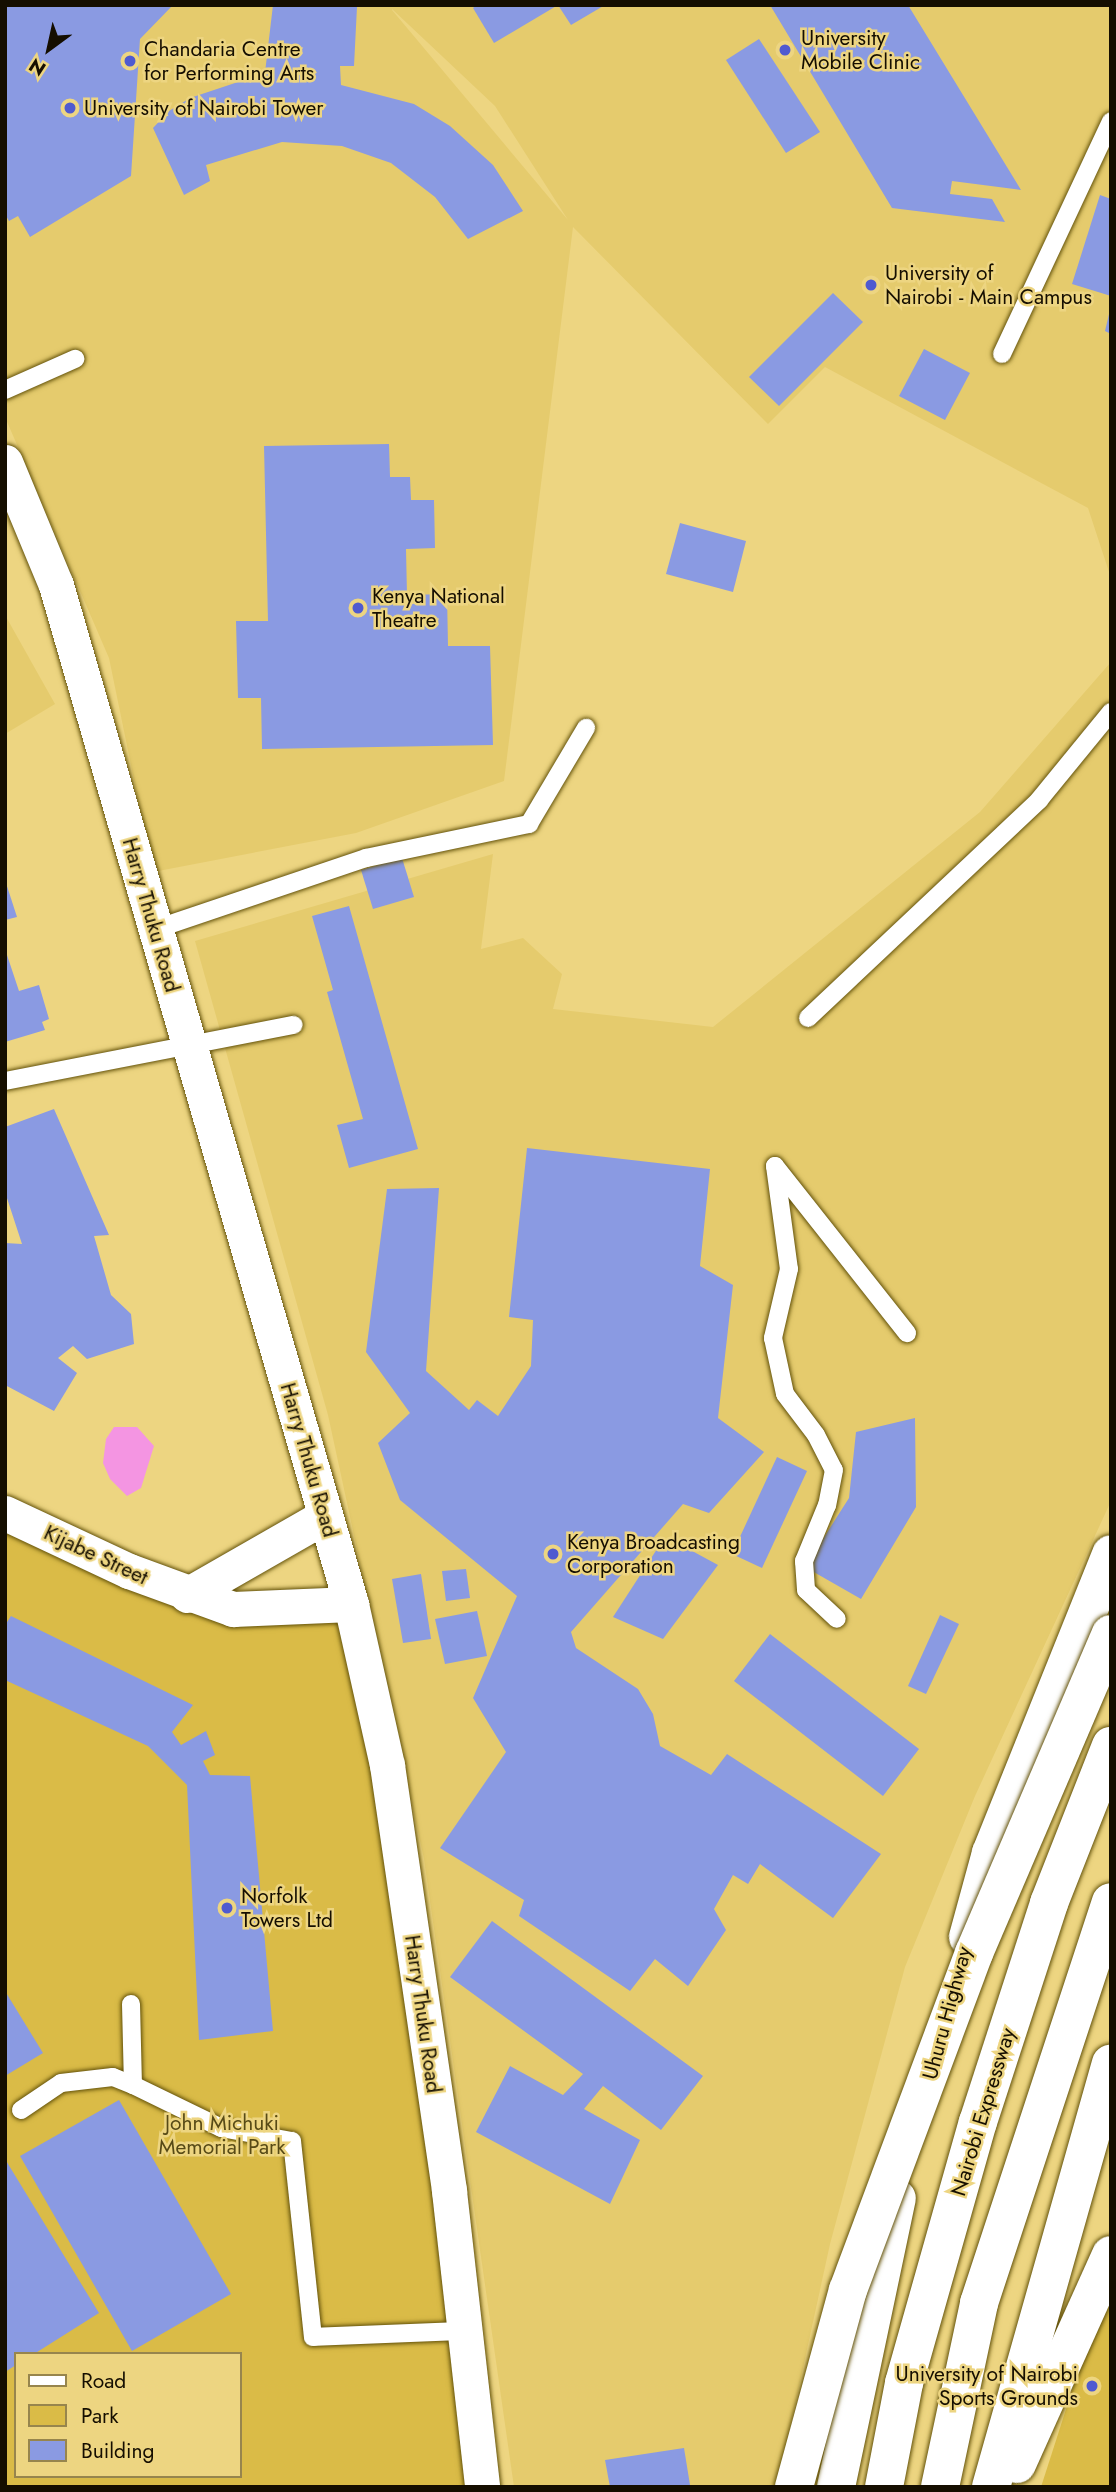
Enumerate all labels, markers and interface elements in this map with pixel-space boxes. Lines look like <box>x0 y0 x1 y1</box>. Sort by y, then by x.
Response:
north arrow <box>14 14 84 84</box>
place label: University Mobile Clinic <box>801 25 920 75</box>
place label: Chandaria Centre for Performing Arts <box>144 36 314 86</box>
marker: University Mobile Clinic <box>775 40 795 60</box>
text: N <box>24 52 51 82</box>
marker: Chandaria Centre for Performing Arts <box>122 53 138 69</box>
place label: University of Nairobi Tower <box>84 95 324 121</box>
marker: University of Nairobi Tower <box>62 100 78 116</box>
place label: University of Nairobi - Main Campus <box>885 260 1092 310</box>
marker: University of Nairobi - Main Campus <box>863 277 879 293</box>
place label: Kenya National Theatre <box>372 583 505 633</box>
marker: Kenya National Theatre <box>350 600 366 616</box>
street label: Harry Thuku Road <box>117 835 185 995</box>
street label: Harry Thuku Road <box>275 1380 343 1540</box>
street label: Kijabe Street <box>40 1520 152 1590</box>
place label: Kenya Broadcasting Corporation <box>567 1529 740 1579</box>
marker: Kenya Broadcasting Corporation <box>545 1546 561 1562</box>
place label: Norfolk Towers Ltd <box>241 1883 333 1933</box>
marker: Norfolk Towers Ltd <box>219 1900 235 1916</box>
street label: Harry Thuku Road <box>399 1933 447 2095</box>
street label: Uhuru Highway <box>917 1944 977 2082</box>
street label: Nairobi Expressway <box>945 2025 1021 2199</box>
park label: John Michuki Memorial Park <box>159 2110 285 2160</box>
legend <box>14 2352 242 2478</box>
place label: University of Nairobi Sports Grounds <box>896 2361 1078 2411</box>
text: Road <box>81 2366 126 2396</box>
marker: University of Nairobi Sports Grounds <box>1084 2378 1100 2394</box>
text: Park <box>81 2401 118 2431</box>
text: Building <box>81 2436 154 2466</box>

